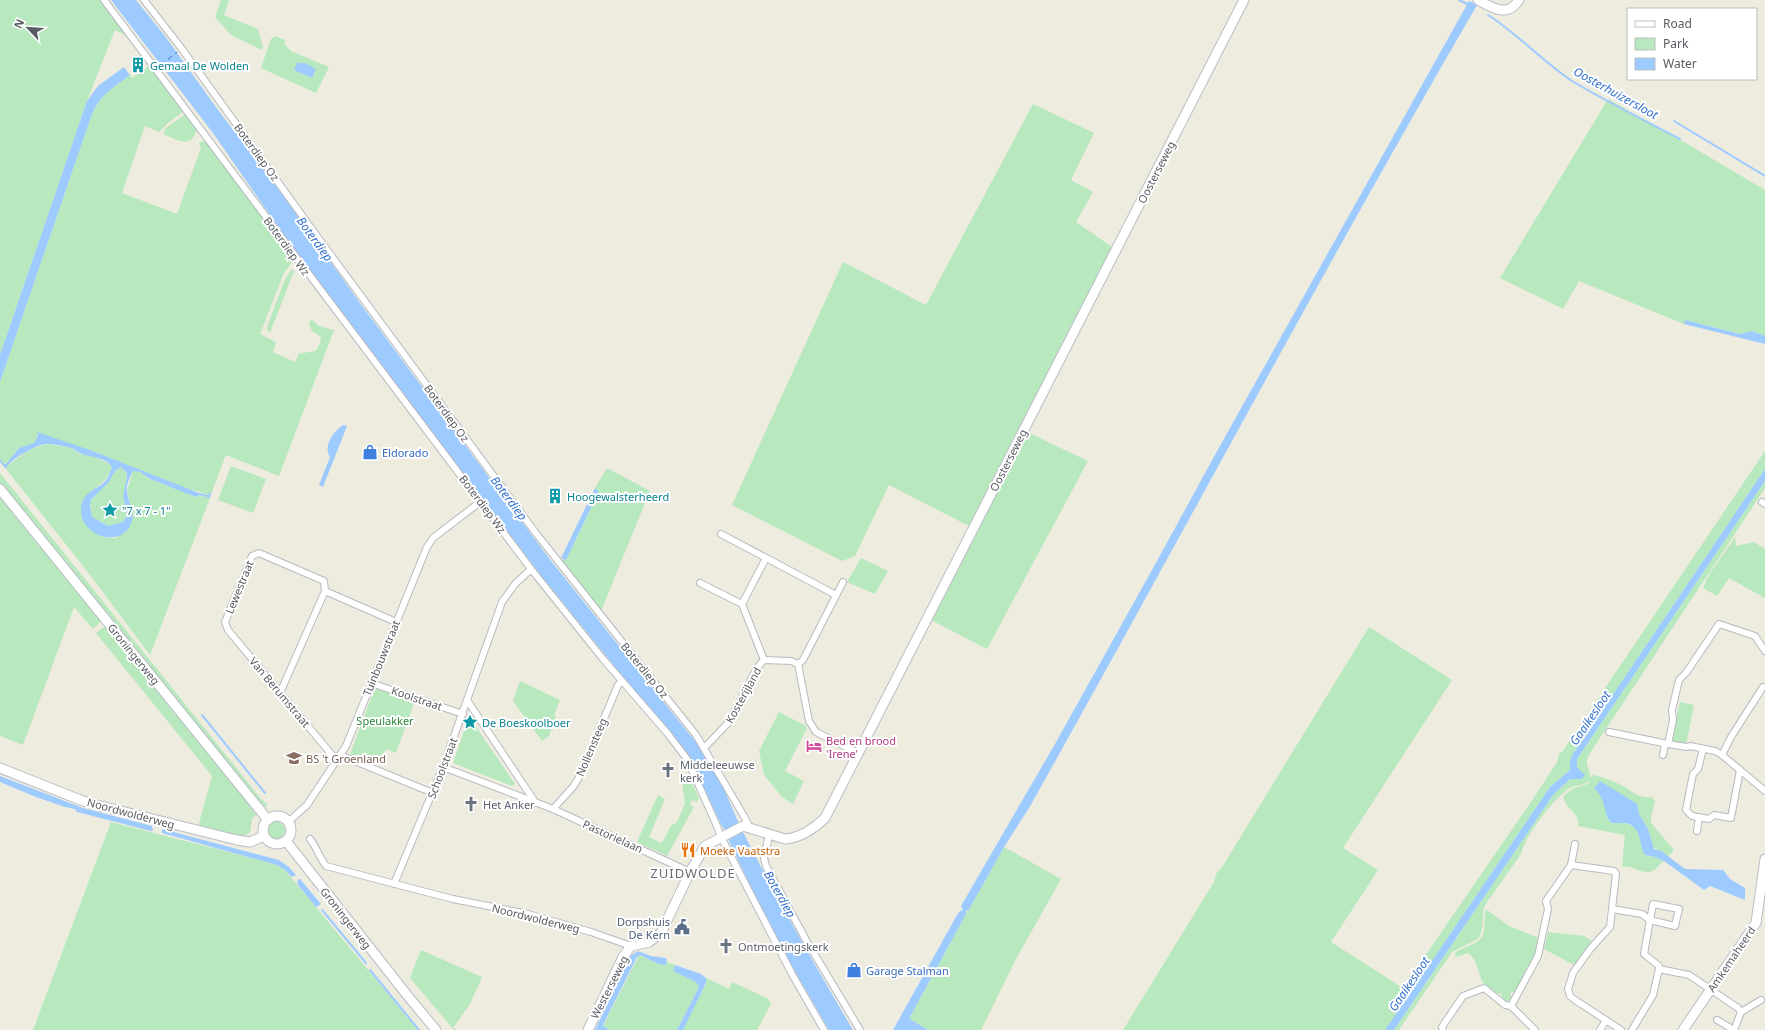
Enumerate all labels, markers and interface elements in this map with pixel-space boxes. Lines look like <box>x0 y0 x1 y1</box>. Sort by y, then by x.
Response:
north arrow <box>8 8 48 48</box>
legend <box>1627 8 1757 80</box>
text: Road <box>1663 15 1692 32</box>
text: N <box>10 16 27 31</box>
text: Park <box>1663 35 1689 52</box>
text: Water <box>1663 55 1697 72</box>
building icon: Gemaal De Wolden <box>129 56 147 74</box>
place label: Gemaal De Wolden <box>150 58 249 73</box>
water label: Oosterhuizersloot <box>1571 63 1662 124</box>
street label: Boterdiep Oz <box>231 120 283 184</box>
street label: Oosterseweg <box>1134 138 1178 206</box>
water label: Boterdiep <box>293 213 337 265</box>
street label: Boterdiep Wz <box>261 214 313 278</box>
street label: Boterdiep Oz <box>421 381 473 445</box>
street label: Oosterseweg <box>986 426 1030 494</box>
shop icon: Eldorado <box>361 443 379 461</box>
place label: Eldorado <box>382 445 429 460</box>
street label: Boterdiep Wz <box>456 472 510 536</box>
water label: Boterdiep <box>487 472 531 524</box>
building icon: Hoogewalsterheerd <box>546 487 564 505</box>
place label: Hoogewalsterheerd <box>567 489 669 504</box>
place icon: "7 x 7 - 1" <box>101 501 119 519</box>
place label: "7 x 7 - 1" <box>122 503 171 518</box>
street label: Lewestraat <box>221 558 257 616</box>
street label: Tuinbouwstraat <box>359 618 403 698</box>
street label: Groningerweg <box>105 620 163 688</box>
street label: Boterdiep Oz <box>618 639 672 701</box>
street label: Van Berumstraat <box>246 654 314 730</box>
street label: Kosterijland <box>721 664 765 726</box>
street label: Koolstraat <box>390 682 444 714</box>
water label: Gaaikesloot <box>1566 687 1615 749</box>
park label: Speulakker <box>356 713 414 728</box>
place icon: De Boeskoolboer <box>461 713 479 731</box>
place label: De Boeskoolboer <box>482 715 571 730</box>
street label: Nollensteeg <box>572 715 610 779</box>
place label: Bed en brood 'Irene' <box>826 733 896 761</box>
street label: Schoolstraat <box>424 735 461 801</box>
hotel icon: Bed en brood 'Irene' <box>805 737 823 755</box>
school or university icon: BS 't Groenland <box>285 749 303 767</box>
place label: BS 't Groenland <box>306 751 386 766</box>
place label: Middeleeuwse kerk <box>680 757 755 785</box>
church icon: Middeleeuwse kerk <box>659 761 677 779</box>
street label: Noordwolderweg <box>86 794 176 832</box>
church icon: Het Anker <box>462 795 480 813</box>
place label: Het Anker <box>483 797 535 812</box>
street label: Pastorielaan <box>581 816 645 856</box>
restaurant icon: Moeke Vaatstra <box>679 841 697 859</box>
place label: Moeke Vaatstra <box>700 843 780 858</box>
district label: ZUIDWOLDE <box>650 864 736 882</box>
water label: Boterdiep <box>760 867 800 921</box>
street label: Groningerweg <box>317 884 375 952</box>
street label: Noordwolderweg <box>491 900 581 936</box>
place label: Dorpshuis De Kern <box>617 914 670 942</box>
public building icon: Dorpshuis De Kern <box>673 918 691 936</box>
street label: Amkemaheerd <box>1703 923 1759 995</box>
church icon: Ontmoetingskerk <box>717 937 735 955</box>
place label: Ontmoetingskerk <box>738 939 829 954</box>
street label: Westerseweg <box>587 953 631 1021</box>
water label: Gaaikesloot <box>1385 953 1434 1015</box>
shop icon: Garage Stalman <box>845 961 863 979</box>
place label: Garage Stalman <box>866 963 949 978</box>

